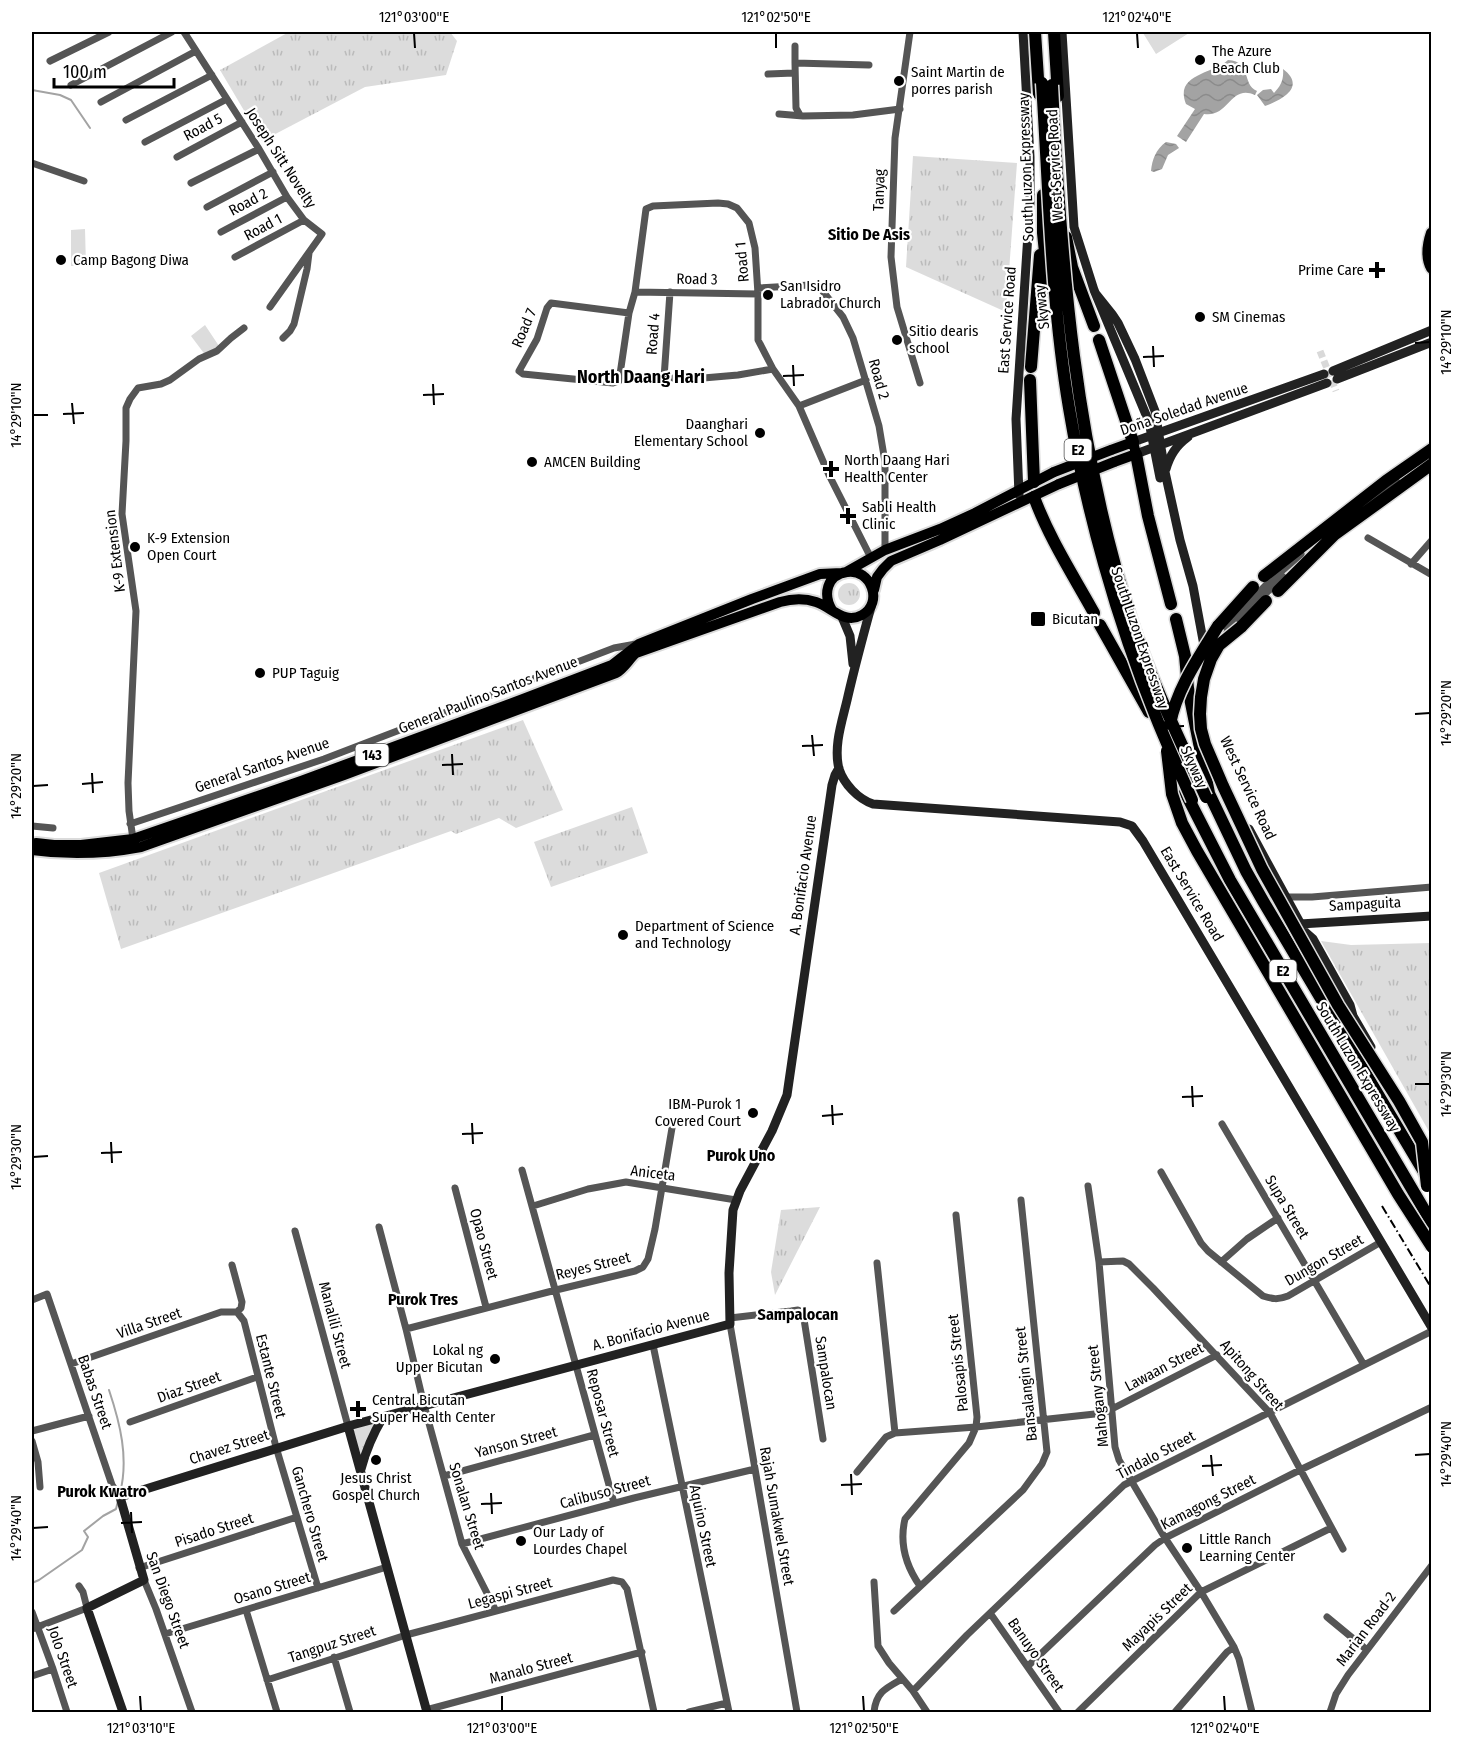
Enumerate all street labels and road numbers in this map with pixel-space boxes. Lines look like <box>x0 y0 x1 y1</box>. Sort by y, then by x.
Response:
street label: South Luzon Expressway <box>1014 92 1038 242</box>
street label: Joseph Sitt Novelty <box>242 104 320 212</box>
street label: Road 5 <box>180 109 226 145</box>
street label: West Service Road <box>1043 109 1067 221</box>
street label: Tanyag <box>869 169 889 211</box>
street label: Road 2 <box>226 184 271 220</box>
street label: Road 1 <box>241 210 285 244</box>
street label: Road 1 <box>731 241 753 283</box>
street label: East Service Road <box>994 266 1020 374</box>
street label: Road 3 <box>676 270 718 288</box>
street label: Skyway <box>1031 284 1053 330</box>
street label: Road 7 <box>508 306 540 350</box>
street label: Road 4 <box>643 312 663 356</box>
street label: Road 2 <box>865 357 893 402</box>
street label: Doña Soledad Avenue <box>1118 379 1250 439</box>
road number: E2 <box>1064 439 1092 461</box>
street label: K-9 Extension <box>101 509 129 593</box>
street label: South Luzon Expressway <box>1107 565 1173 712</box>
street label: General Paulino Santos Avenue <box>396 652 580 738</box>
street label: West Service Road <box>1216 733 1280 843</box>
street label: General Santos Avenue <box>192 734 332 796</box>
street label: Skyway <box>1177 743 1211 791</box>
road number: 143 <box>356 744 388 766</box>
street label: A. Bonifacio Avenue <box>786 814 820 936</box>
street label: East Service Road <box>1157 843 1227 945</box>
street label: Sampaguita <box>1329 893 1401 915</box>
road number: E2 <box>1270 960 1296 982</box>
street label: South Luzon Expressway <box>1312 999 1404 1136</box>
street label: Aniceta <box>629 1161 677 1185</box>
street label: Supa Street <box>1261 1172 1313 1242</box>
street label: Opao Street <box>466 1206 502 1282</box>
street label: Dungon Street <box>1282 1230 1366 1290</box>
street label: Reyes Street <box>554 1248 632 1284</box>
street label: Manalili Street <box>315 1280 355 1370</box>
street label: Villa Street <box>114 1304 184 1342</box>
street label: A. Bonifacio Avenue <box>590 1306 712 1354</box>
street label: Palosapis Street <box>944 1313 972 1413</box>
street label: Bansalangin Street <box>1011 1326 1041 1442</box>
street label: Estante Street <box>252 1332 290 1420</box>
street label: Sampalocan <box>811 1335 841 1411</box>
street label: Apitong Street <box>1216 1336 1288 1414</box>
street label: Lawaan Street <box>1122 1339 1206 1395</box>
street label: Mahogany Street <box>1084 1344 1112 1448</box>
street label: Babas Street <box>74 1352 116 1432</box>
street label: Diaz Street <box>155 1367 223 1407</box>
street label: Reposar Street <box>583 1367 623 1459</box>
street label: Yanson Street <box>473 1422 559 1462</box>
street label: Chavez Street <box>187 1426 271 1468</box>
street label: Tindalo Street <box>1114 1427 1198 1483</box>
street label: Rajah Sumakwel Street <box>756 1445 798 1587</box>
street label: Sonalan Street <box>445 1460 489 1552</box>
street label: Ganchero Street <box>288 1464 332 1564</box>
street label: Kamagong Street <box>1158 1470 1258 1534</box>
street label: Calibuso Street <box>558 1471 652 1513</box>
street label: Aquino Street <box>685 1483 721 1569</box>
street label: Pisado Street <box>172 1509 256 1551</box>
street label: San Diego Street <box>142 1549 194 1651</box>
street label: Osano Street <box>231 1568 313 1608</box>
street label: Legaspi Street <box>466 1573 554 1613</box>
street label: Mayapis Street <box>1118 1579 1196 1655</box>
street label: Marian Road-2 <box>1332 1588 1400 1670</box>
street label: Banuyo Street <box>1004 1615 1068 1696</box>
street label: Tangpuz Street <box>286 1621 378 1667</box>
street label: Jolo Street <box>44 1624 82 1690</box>
street label: Manalo Street <box>487 1648 575 1688</box>

